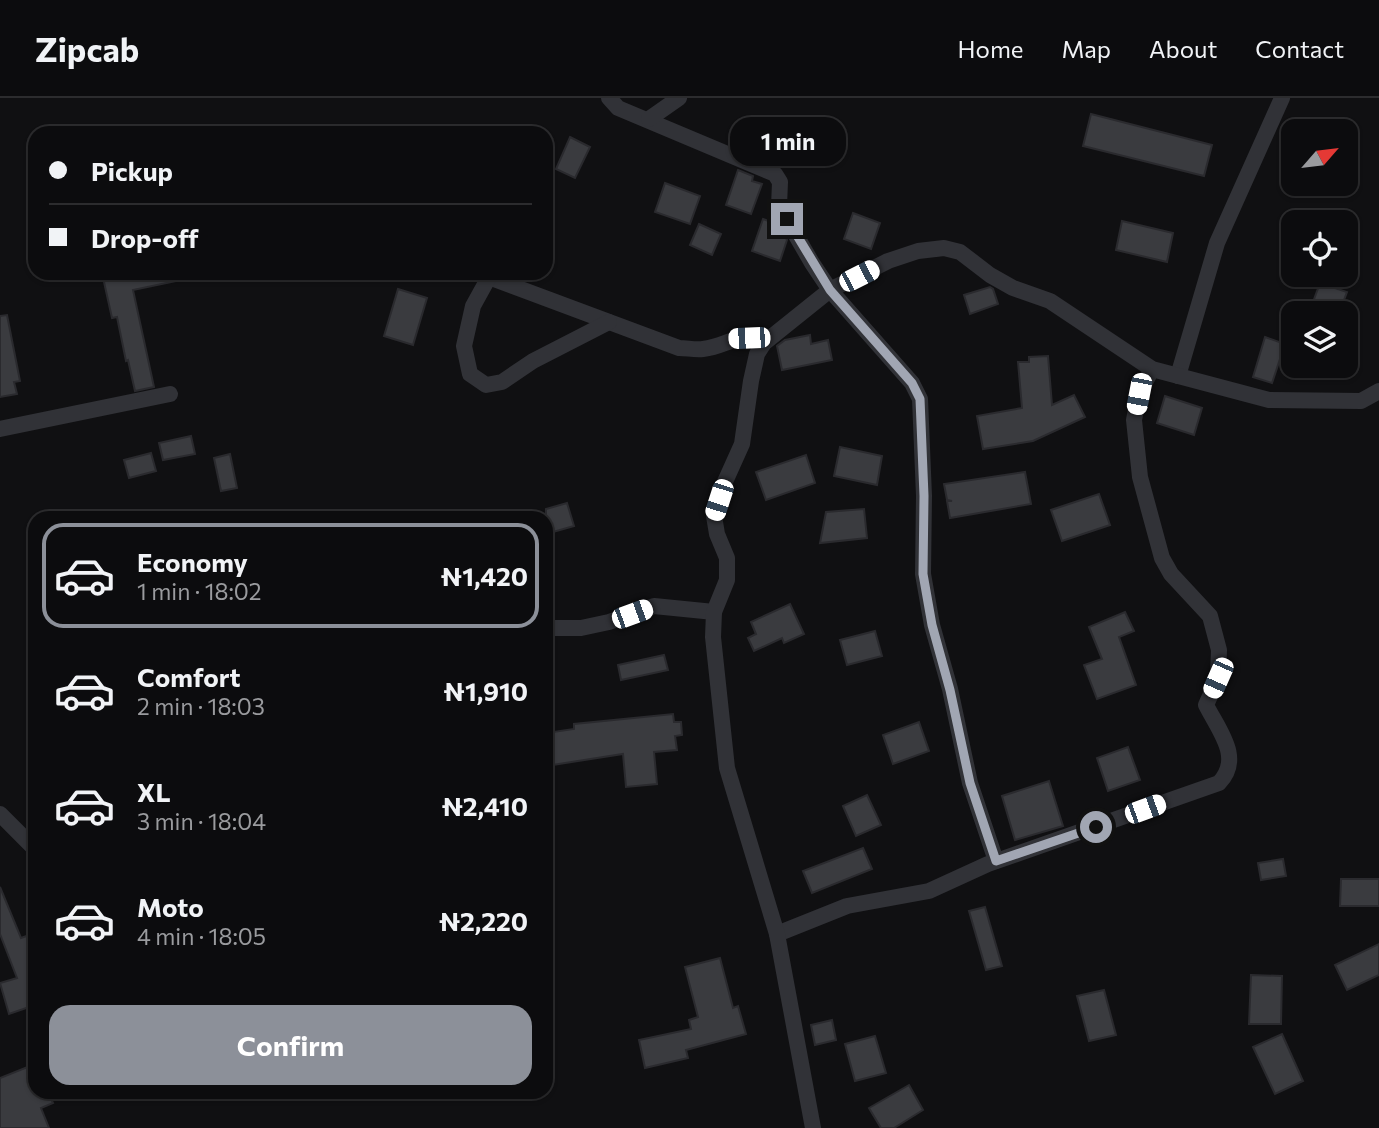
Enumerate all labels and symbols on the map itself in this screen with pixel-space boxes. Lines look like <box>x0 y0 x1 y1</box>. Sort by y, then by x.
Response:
callout: 1 min <box>729 117 845 166</box>
north arrow <box>1281 119 1358 196</box>
route end <box>771 203 803 235</box>
car <box>836 257 883 295</box>
car <box>728 327 771 349</box>
car <box>1125 371 1154 417</box>
car <box>703 477 736 523</box>
car <box>609 597 656 631</box>
car <box>1200 655 1237 701</box>
car <box>1122 792 1169 826</box>
route start <box>1080 811 1112 843</box>

